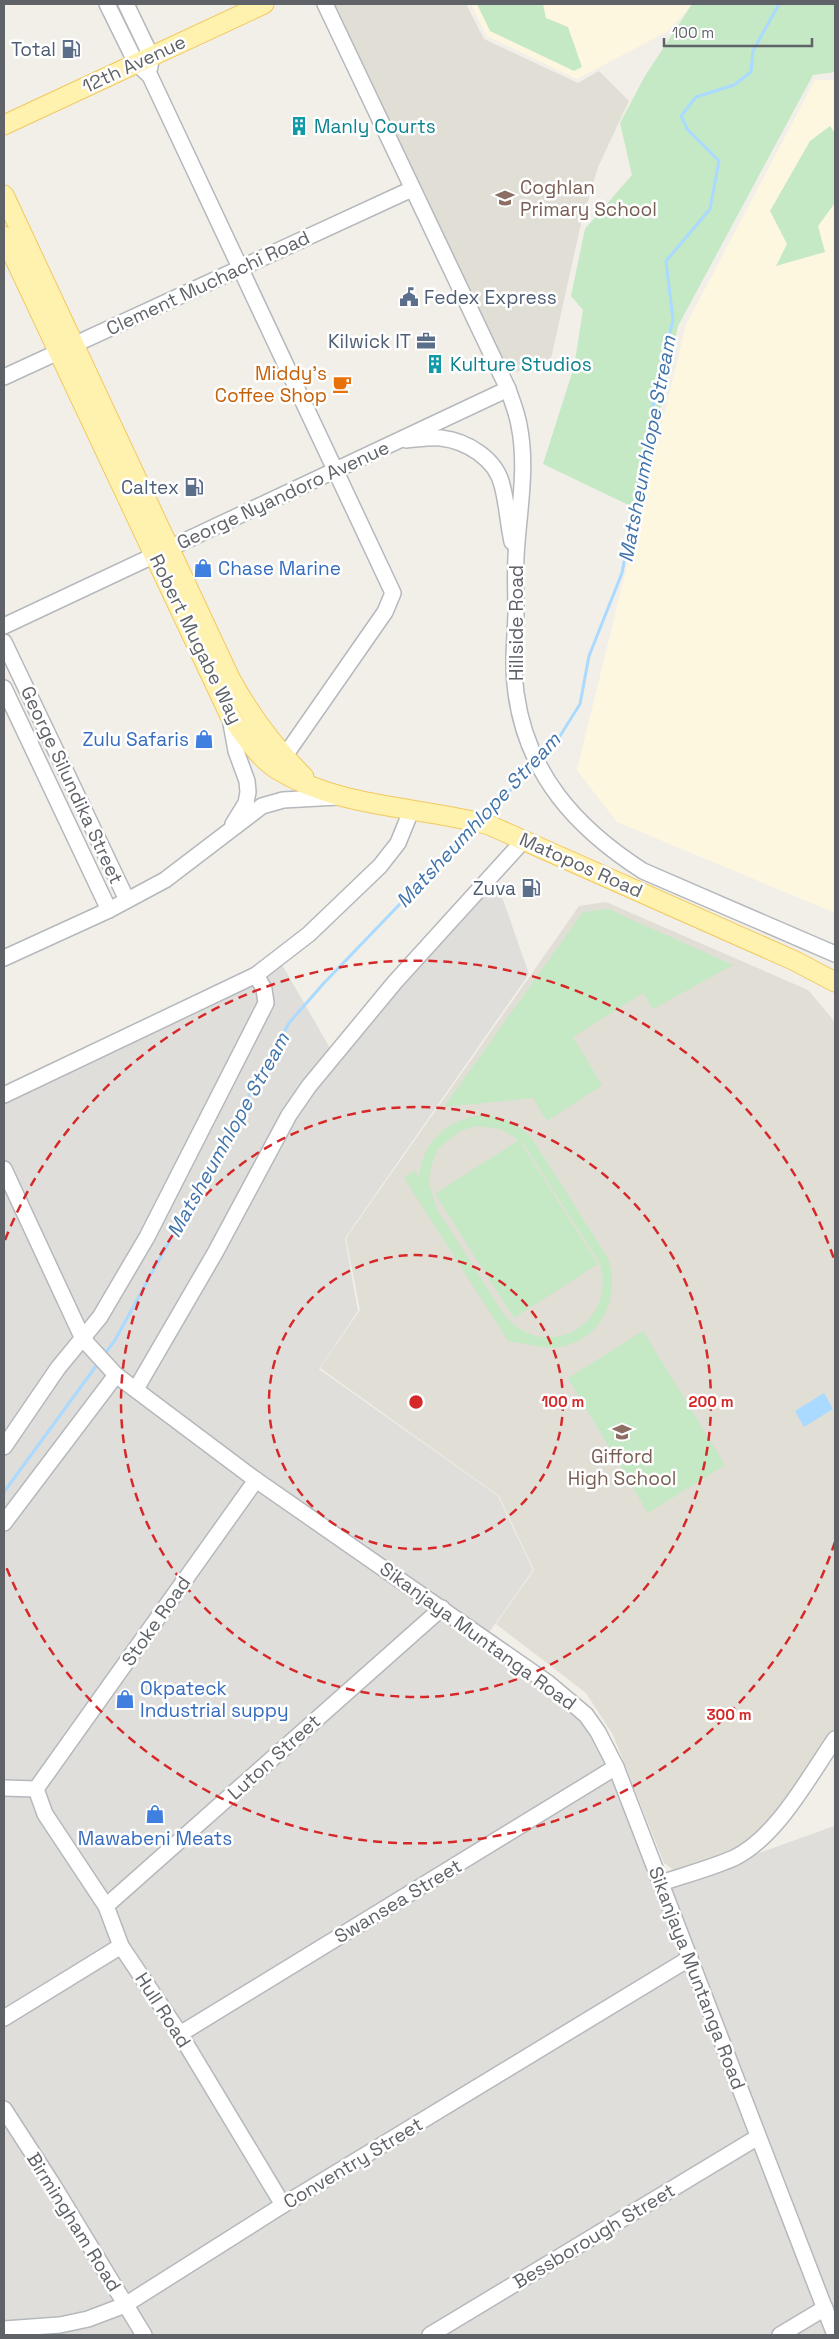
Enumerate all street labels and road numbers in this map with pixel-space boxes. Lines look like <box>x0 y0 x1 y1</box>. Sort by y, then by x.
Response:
street label: 12th Avenue <box>78 29 190 99</box>
street label: Clement Muchachi Road <box>102 225 314 341</box>
street label: George Nyandoro Avenue <box>173 435 393 555</box>
street label: Robert Mugabe Way <box>144 550 248 728</box>
street label: Hillside Road <box>504 565 529 681</box>
street label: George Silundika Street <box>15 682 129 888</box>
street label: Matopos Road <box>515 827 647 903</box>
street label: Sikanjaya Muntanga Road <box>375 1556 581 1716</box>
street label: Stoke Road <box>116 1571 196 1671</box>
street label: Luton Street <box>222 1709 326 1805</box>
street label: Swansea Street <box>330 1853 466 1949</box>
street label: Sikanjaya Muntanga Road <box>643 1863 751 2093</box>
street label: Hull Road <box>129 1968 197 2052</box>
street label: Conventry Street <box>279 2112 427 2214</box>
street label: Birmingham Road <box>21 2148 127 2296</box>
street label: Bessborough Street <box>508 2178 680 2294</box>

